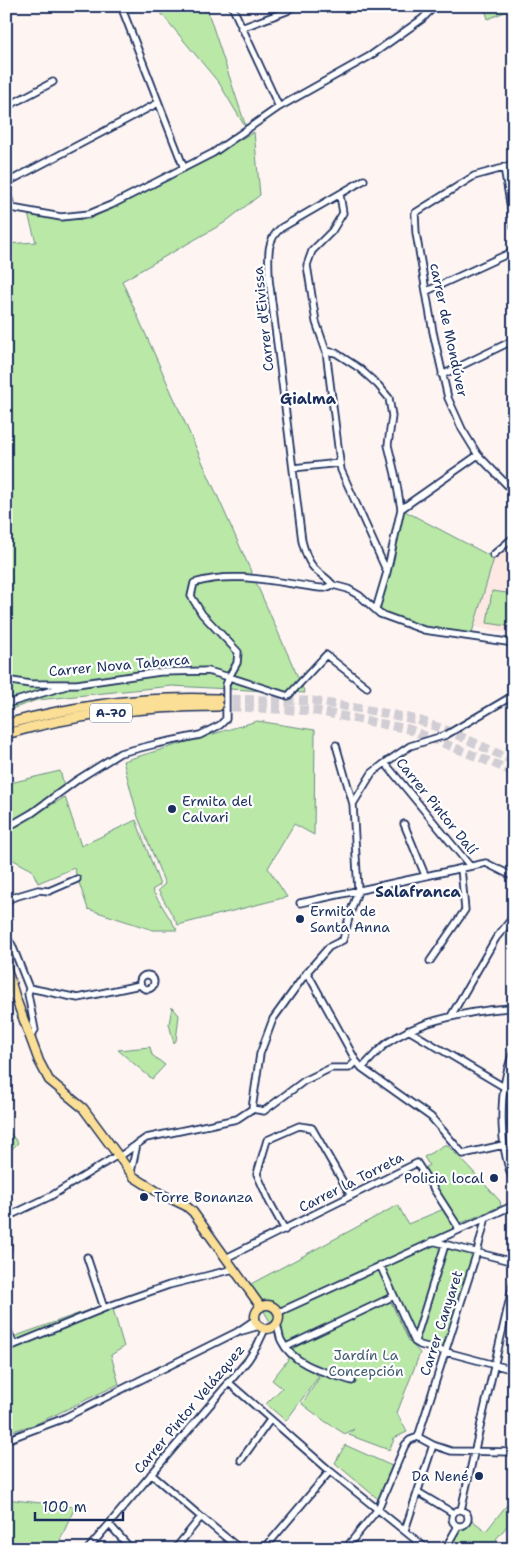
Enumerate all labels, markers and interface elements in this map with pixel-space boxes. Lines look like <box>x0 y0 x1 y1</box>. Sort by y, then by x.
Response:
street label: carrer de Mondúver <box>426 261 472 399</box>
street label: Carrer d'Eivissa <box>249 265 277 372</box>
district label: Gialma <box>280 389 337 409</box>
street label: Carrer Nova Tabarca <box>48 650 190 680</box>
road number: A-70 <box>90 704 132 722</box>
street label: Carrer Pintor Dalí <box>392 754 482 858</box>
place label: Ermita del Calvari <box>182 792 253 826</box>
marker: Ermita del Calvari <box>166 803 178 815</box>
district label: Salafranca <box>375 882 462 902</box>
place label: Ermita de Santa Anna <box>310 902 390 936</box>
marker: Ermita de Santa Anna <box>294 913 306 925</box>
street label: Carrer la Torreta <box>296 1148 407 1216</box>
place label: Policia local <box>404 1169 485 1187</box>
marker: Policia local <box>488 1172 500 1184</box>
place label: Torre Bonanza <box>154 1188 253 1206</box>
marker: Torre Bonanza <box>138 1191 150 1203</box>
street label: Carrer Canyaret <box>415 1268 467 1378</box>
street label: Carrer Pintor Velázquez <box>130 1341 248 1477</box>
park label: Jardín La Concepción <box>328 1346 404 1380</box>
place label: Da Nené <box>412 1467 469 1485</box>
marker: Da Nené <box>473 1470 485 1482</box>
scale bar <box>35 1490 122 1522</box>
text: 100 m <box>42 1497 87 1517</box>

